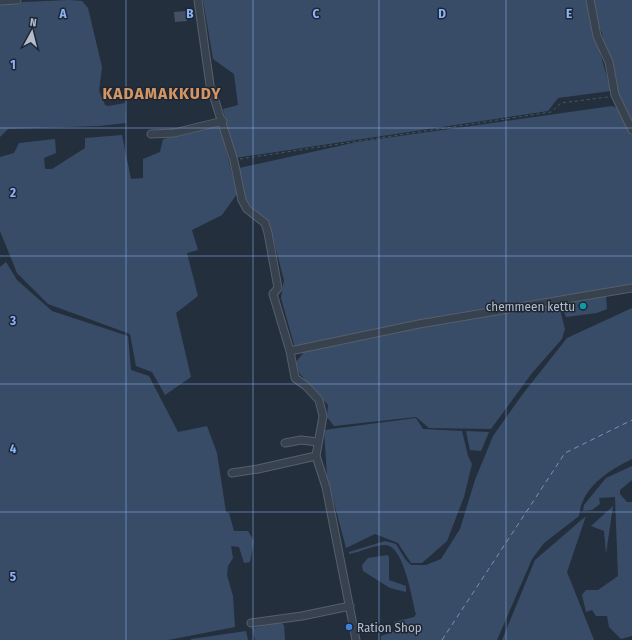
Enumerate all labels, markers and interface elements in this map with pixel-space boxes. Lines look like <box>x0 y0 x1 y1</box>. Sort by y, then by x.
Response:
text: A <box>58 6 67 21</box>
text: B <box>186 6 194 21</box>
text: C <box>313 6 320 21</box>
text: D <box>438 6 446 21</box>
text: E <box>566 6 572 21</box>
north arrow <box>12 12 52 52</box>
text: N <box>29 16 37 29</box>
text: 1 <box>10 57 16 72</box>
district label: KADAMAKKUDY <box>102 83 222 104</box>
text: 2 <box>9 185 16 200</box>
place label: chemmeen kettu <box>486 299 575 314</box>
marker: chemmeen kettu <box>578 301 588 311</box>
text: 3 <box>9 313 16 328</box>
text: 4 <box>10 441 17 456</box>
text: 5 <box>10 569 16 584</box>
place label: Ration Shop <box>357 620 422 635</box>
marker: Ration Shop <box>344 622 354 632</box>

